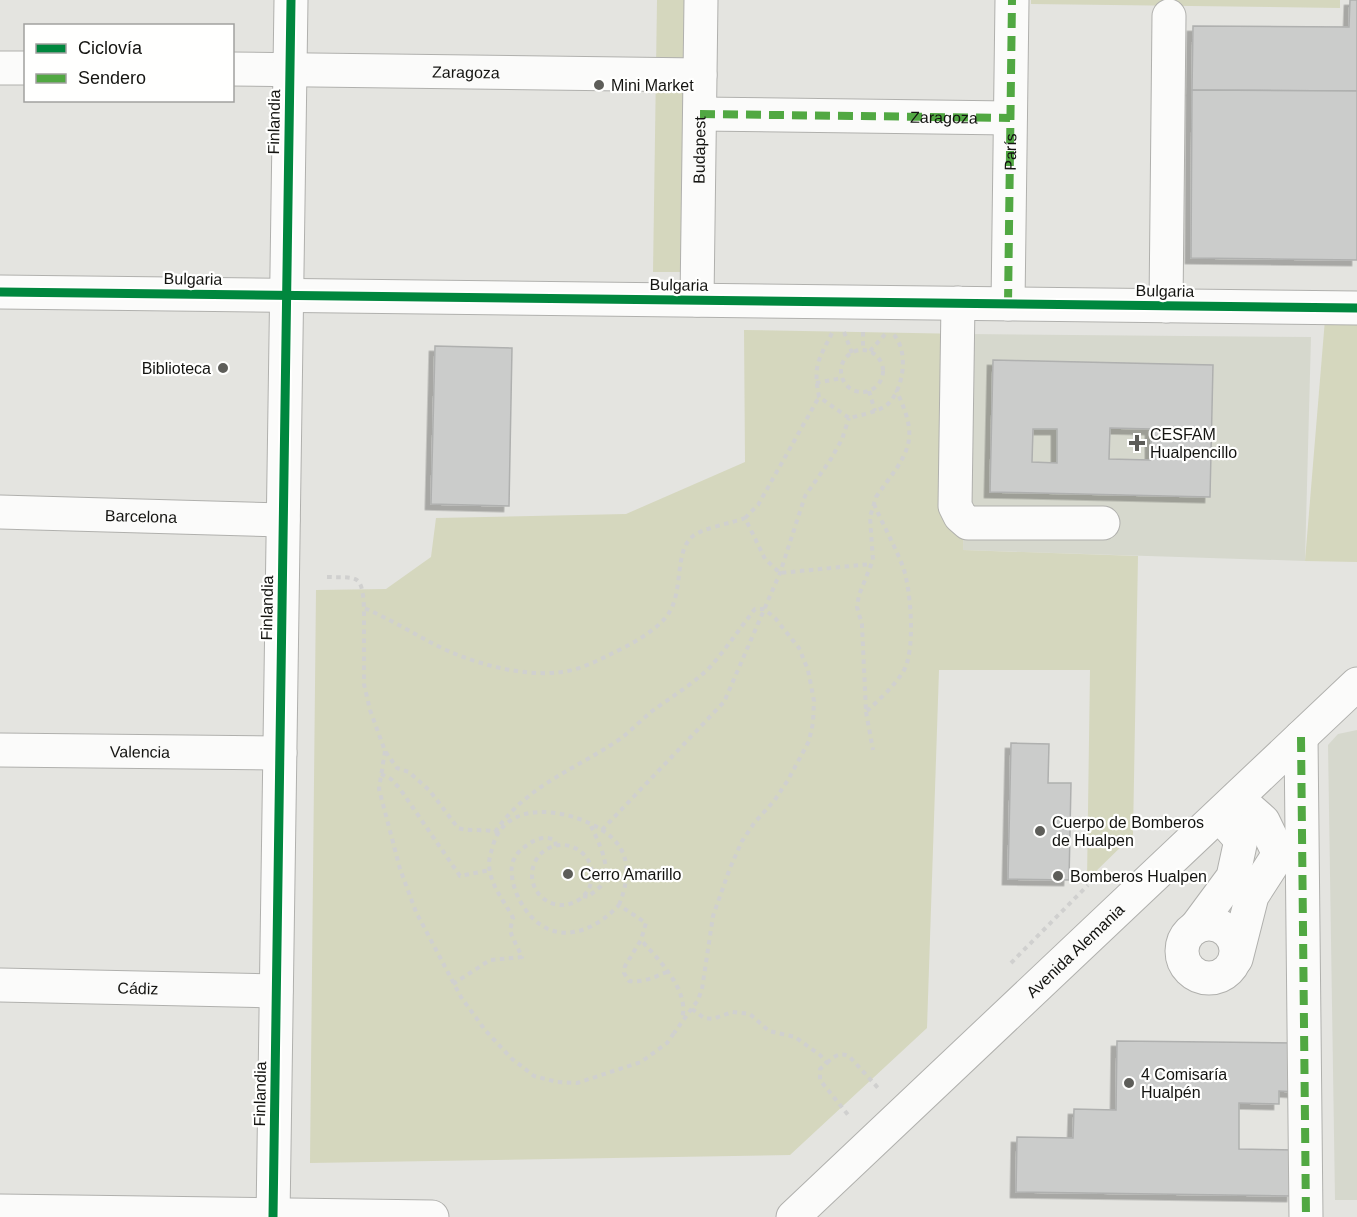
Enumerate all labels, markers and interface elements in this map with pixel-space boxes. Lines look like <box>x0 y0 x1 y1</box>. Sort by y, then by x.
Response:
legend <box>24 24 234 102</box>
text: Ciclovía <box>78 38 143 58</box>
street label: Zaragoza <box>432 63 500 81</box>
text: Sendero <box>78 68 146 88</box>
place label: Mini Market <box>611 77 694 94</box>
marker: Mini Market <box>592 78 606 92</box>
street label: Finlandia <box>265 89 283 155</box>
street label: Zaragoza <box>910 108 978 126</box>
street label: Budapest <box>690 116 708 184</box>
street label: París <box>1001 133 1019 171</box>
street label: Bulgaria <box>164 270 223 288</box>
street label: Bulgaria <box>650 276 709 294</box>
street label: Bulgaria <box>1136 282 1195 300</box>
place label: Biblioteca <box>142 360 211 377</box>
marker: Biblioteca <box>216 361 230 375</box>
place label: CESFAM Hualpencillo <box>1150 426 1237 461</box>
marker: CESFAM Hualpencillo <box>1128 434 1146 452</box>
street label: Barcelona <box>105 506 177 526</box>
street label: Finlandia <box>258 575 276 641</box>
street label: Valencia <box>110 743 170 760</box>
place label: Cuerpo de Bomberos de Hualpen <box>1052 814 1204 849</box>
marker: Cuerpo de Bomberos de Hualpen <box>1033 824 1047 838</box>
place label: Cerro Amarillo <box>580 866 681 883</box>
marker: Cerro Amarillo <box>561 867 575 881</box>
place label: Bomberos Hualpen <box>1070 868 1207 885</box>
marker: Bomberos Hualpen <box>1051 869 1065 883</box>
street label: Avenida Alemania <box>1023 900 1127 1001</box>
street label: Cádiz <box>117 979 159 997</box>
street label: Finlandia <box>251 1061 269 1127</box>
place label: 4 Comisaría Hualpén <box>1141 1066 1227 1101</box>
marker: 4 Comisaría Hualpén <box>1122 1076 1136 1090</box>

